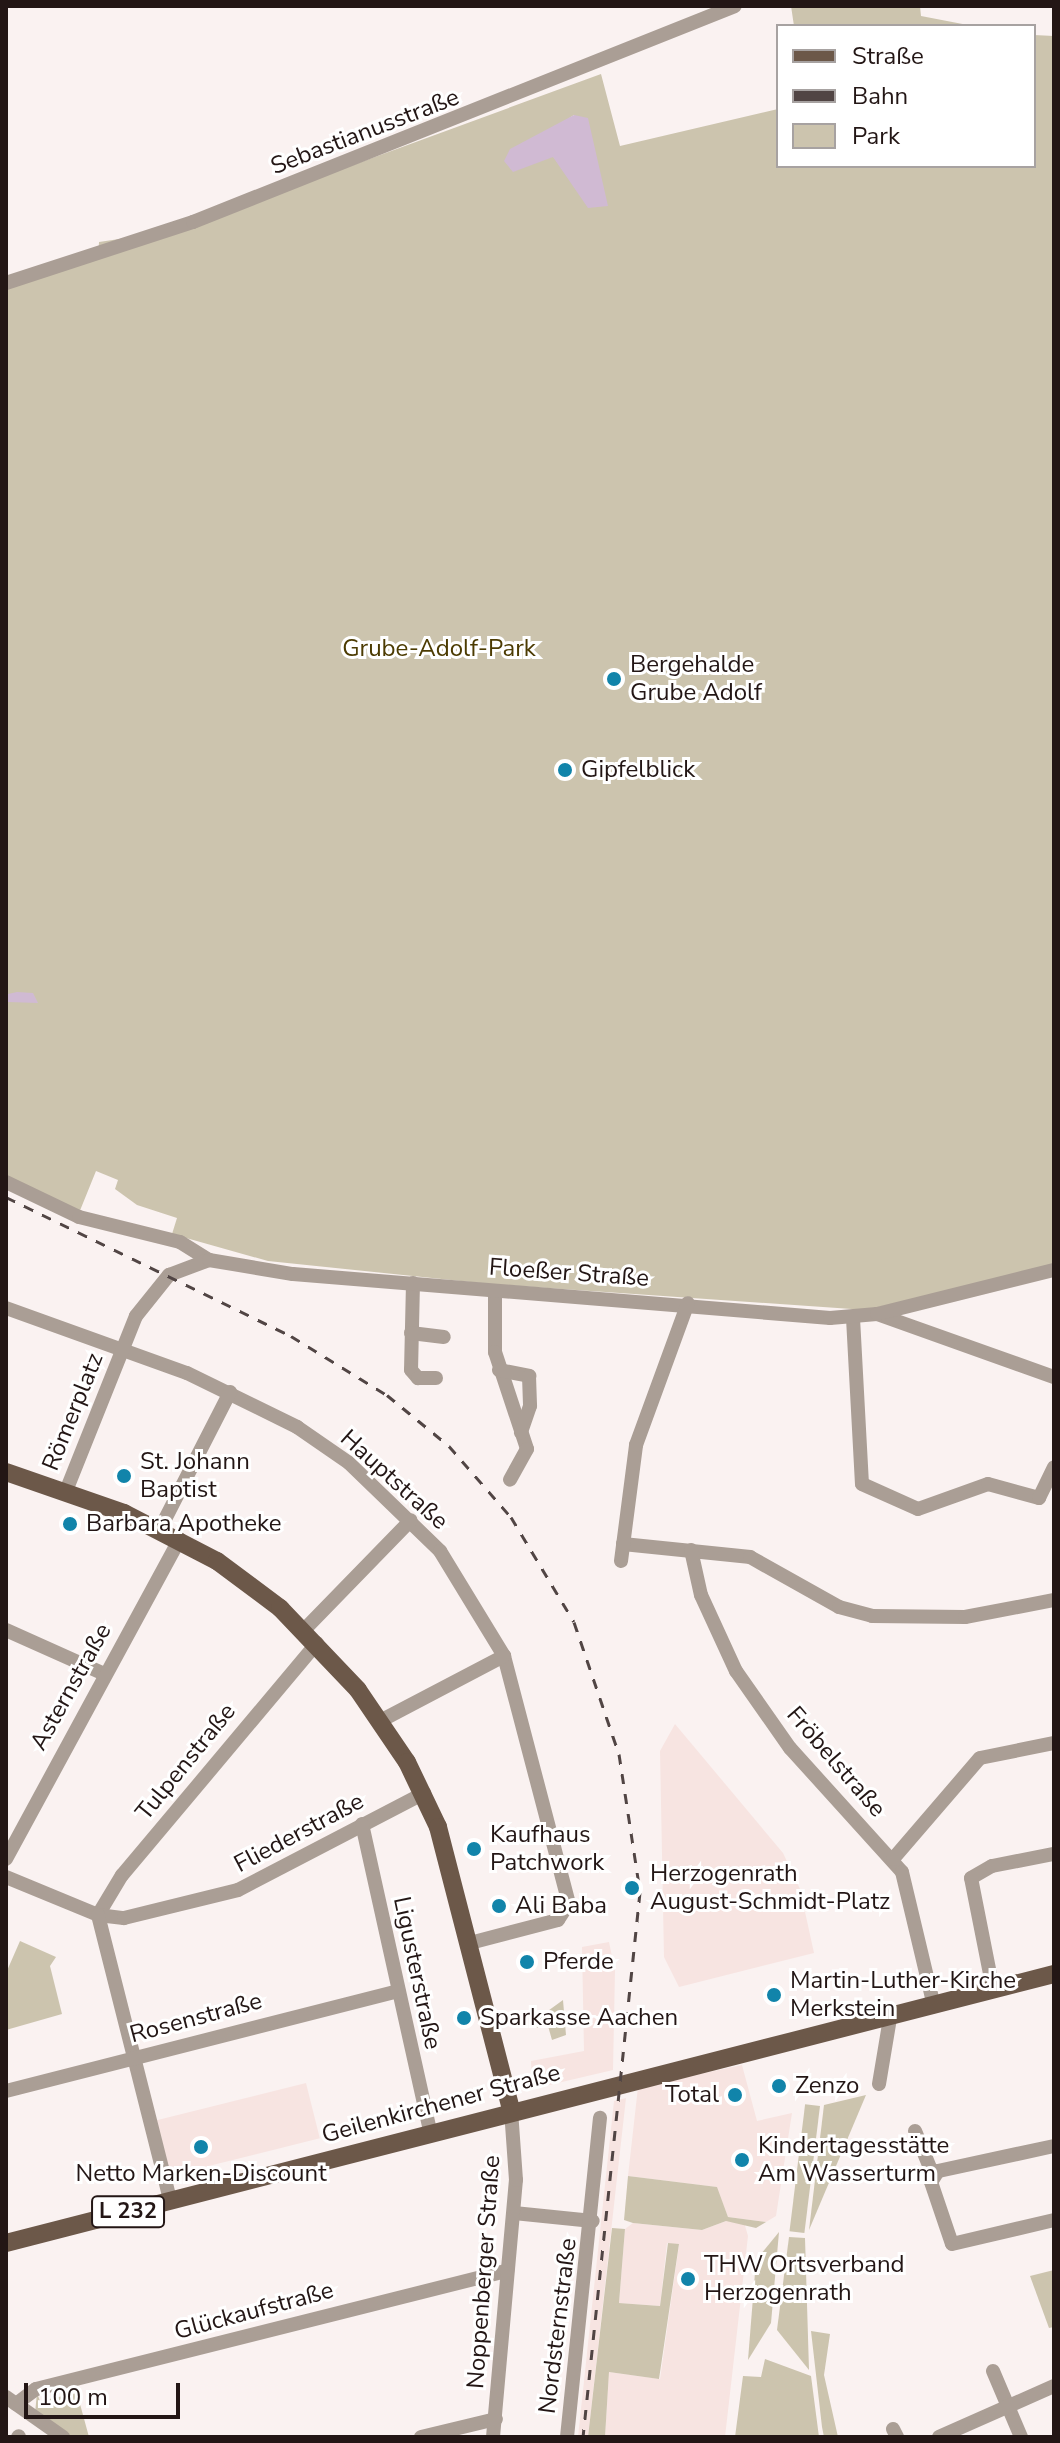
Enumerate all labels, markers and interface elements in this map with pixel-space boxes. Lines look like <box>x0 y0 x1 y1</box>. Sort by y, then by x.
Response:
legend <box>776 24 1036 168</box>
text: Straße <box>852 40 924 72</box>
text: Bahn <box>852 80 908 112</box>
street label: Sebastianusstraße <box>267 83 463 181</box>
text: Park <box>852 120 900 152</box>
park label: Grube-Adolf-Park <box>342 635 536 663</box>
place label: Bergehalde Grube Adolf <box>630 651 762 707</box>
marker: Bergehalde Grube Adolf <box>605 670 623 688</box>
place label: Gipfelblick <box>581 756 695 784</box>
marker: Gipfelblick <box>556 761 574 779</box>
street label: Floeßer Straße <box>488 1253 650 1293</box>
street label: Römerplatz <box>36 1349 110 1475</box>
street label: Hauptstraße <box>334 1424 454 1536</box>
place label: St. Johann Baptist <box>140 1448 250 1504</box>
marker: St. Johann Baptist <box>115 1467 133 1485</box>
place label: Barbara Apotheke <box>86 1510 282 1538</box>
marker: Barbara Apotheke <box>61 1515 79 1533</box>
street label: Asternstraße <box>24 1619 118 1755</box>
street label: Tulpenstraße <box>130 1698 242 1826</box>
street label: Fröbelstraße <box>780 1701 892 1823</box>
street label: Fliederstraße <box>229 1787 369 1879</box>
place label: Kaufhaus Patchwork <box>490 1821 604 1877</box>
marker: Kaufhaus Patchwork <box>465 1840 483 1858</box>
place label: Herzogenrath August-Schmidt-Platz <box>650 1860 890 1916</box>
marker: Herzogenrath August-Schmidt-Platz <box>621 1877 643 1899</box>
place label: Ali Baba <box>515 1892 607 1920</box>
street label: Ligusterstraße <box>387 1894 447 2052</box>
marker: Ali Baba <box>490 1897 508 1915</box>
place label: Pferde <box>543 1948 614 1976</box>
marker: Pferde <box>518 1953 536 1971</box>
place label: Martin-Luther-Kirche Merkstein <box>790 1967 1016 2023</box>
marker: Martin-Luther-Kirche Merkstein <box>765 1986 783 2004</box>
street label: Rosenstraße <box>127 1987 265 2049</box>
place label: Sparkasse Aachen <box>480 2004 678 2032</box>
marker: Sparkasse Aachen <box>455 2009 473 2027</box>
street label: Geilenkirchener Straße <box>319 2058 563 2150</box>
place label: Zenzo <box>795 2072 859 2100</box>
marker: Zenzo <box>770 2077 788 2095</box>
place label: Total <box>665 2081 719 2109</box>
marker: Total <box>726 2086 744 2104</box>
place label: Kindertagesstätte Am Wasserturm <box>758 2132 949 2188</box>
marker: Netto Marken-Discount <box>192 2138 210 2156</box>
marker: Kindertagesstätte Am Wasserturm <box>733 2151 751 2169</box>
street label: Noppenberger Straße <box>461 2154 507 2390</box>
place label: Netto Marken-Discount <box>75 2160 327 2188</box>
road number: L 232 <box>90 2194 166 2230</box>
street label: Nordsternstraße <box>533 2237 583 2415</box>
place label: THW Ortsverband Herzogenrath <box>704 2251 905 2307</box>
marker: THW Ortsverband Herzogenrath <box>679 2270 697 2288</box>
street label: Glückaufstraße <box>171 2276 337 2346</box>
scale bar <box>28 2367 184 2417</box>
text: 100 m <box>38 2381 108 2413</box>

